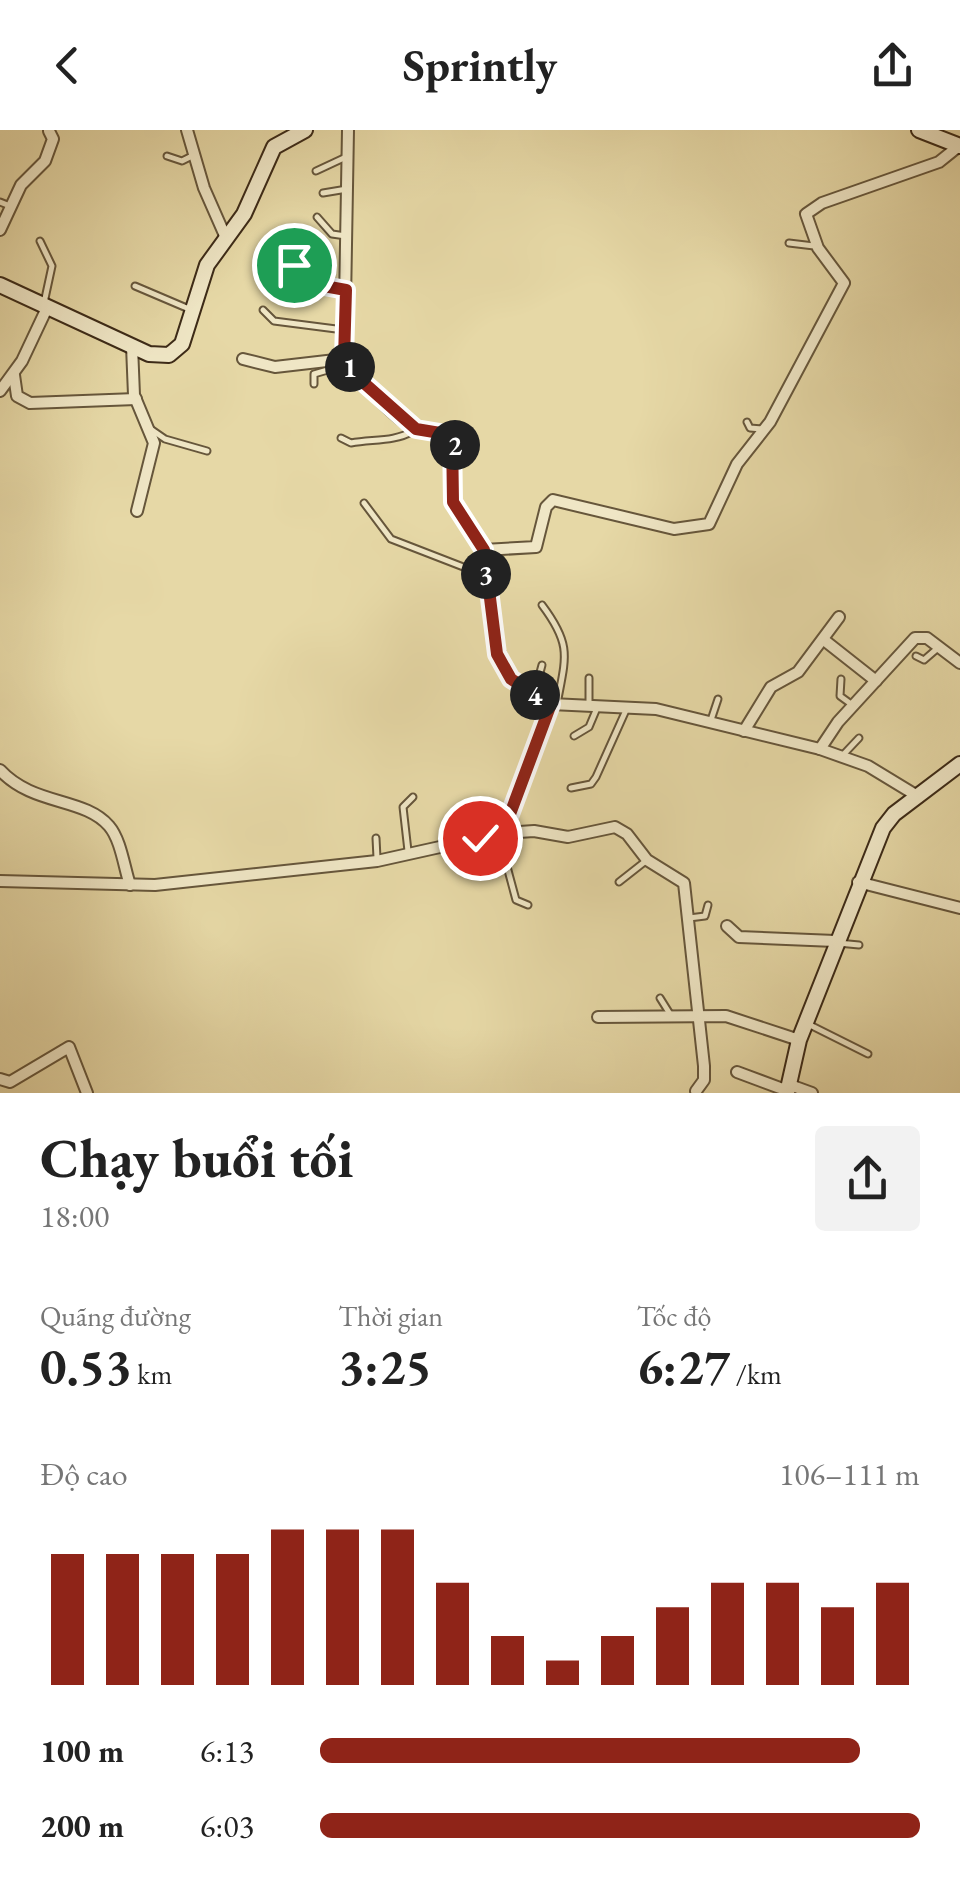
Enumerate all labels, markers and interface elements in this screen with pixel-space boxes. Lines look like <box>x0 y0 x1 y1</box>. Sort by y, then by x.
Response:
text: Sprintly <box>403 36 557 94</box>
icon: back <box>40 38 95 93</box>
icon: share <box>865 38 920 93</box>
pin <box>252 223 337 308</box>
icon: arrive <box>267 238 322 293</box>
pin: 1 <box>325 342 375 392</box>
text: 1 <box>343 349 357 385</box>
pin: 2 <box>430 420 480 470</box>
text: 2 <box>448 427 462 463</box>
pin: 3 <box>461 549 511 599</box>
text: 3 <box>479 556 493 592</box>
pin: 4 <box>510 670 560 720</box>
text: 4 <box>528 677 542 713</box>
pin <box>438 796 523 881</box>
icon: check <box>453 811 508 866</box>
text: Chạy buổi tối <box>40 1122 353 1193</box>
button: share <box>815 1126 920 1231</box>
text: 18:00 <box>40 1195 109 1237</box>
text: Quãng đường <box>40 1298 191 1334</box>
text: Thời gian <box>338 1298 443 1334</box>
text: Tốc độ <box>637 1298 711 1334</box>
text: 0.53 <box>40 1334 132 1399</box>
text: 3:25 <box>338 1334 432 1399</box>
text: 6:27 <box>637 1334 730 1399</box>
text: km <box>132 1356 172 1392</box>
text: /km <box>730 1356 782 1392</box>
text: Độ cao <box>40 1453 128 1495</box>
text: 106–111 m <box>779 1453 920 1495</box>
text: 100 m <box>40 1730 124 1772</box>
text: 6:13 <box>200 1730 254 1772</box>
text: 200 m <box>40 1805 124 1847</box>
text: 6:03 <box>200 1805 254 1847</box>

